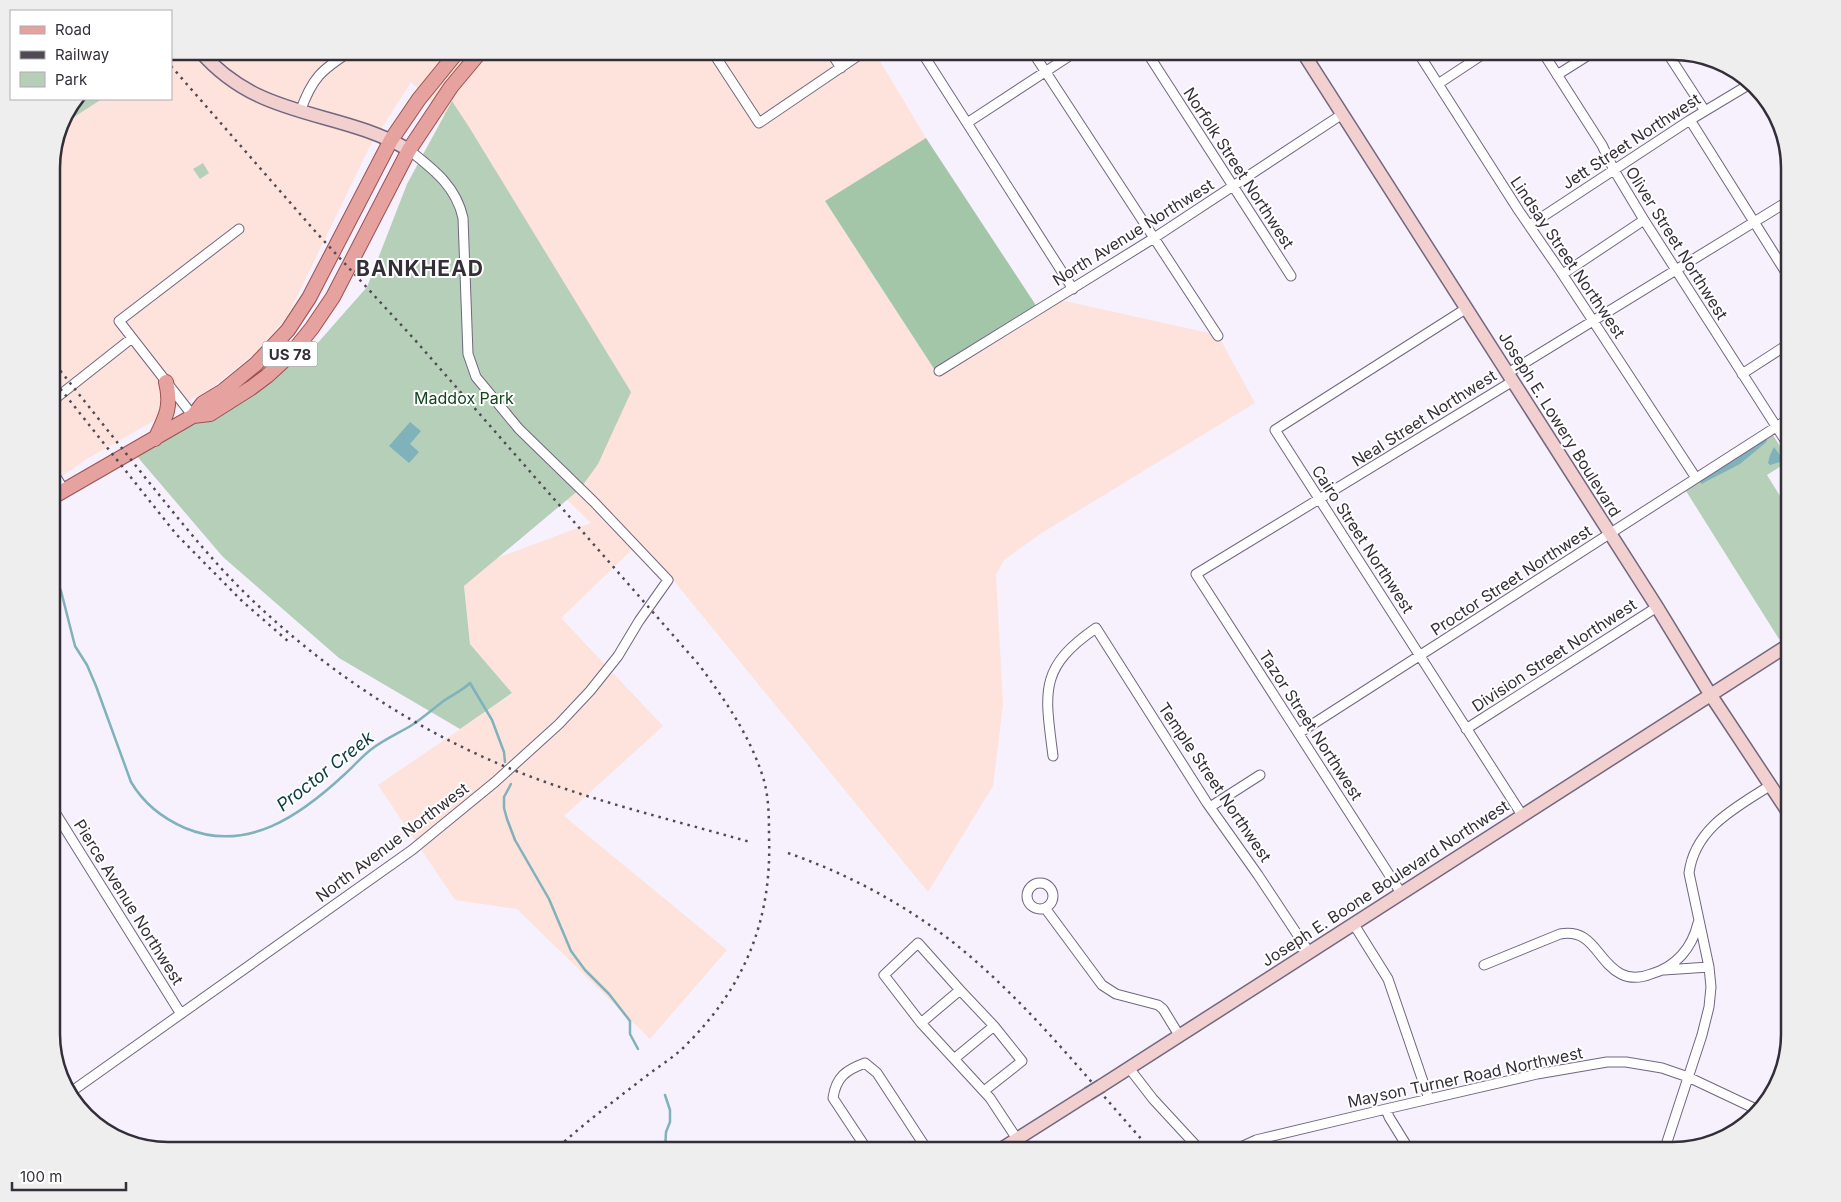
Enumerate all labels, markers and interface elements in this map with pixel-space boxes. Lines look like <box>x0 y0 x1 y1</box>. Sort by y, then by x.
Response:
legend <box>10 10 172 100</box>
text: Road <box>55 20 91 39</box>
text: Railway <box>55 45 110 64</box>
text: Park <box>55 70 88 89</box>
street label: Norfolk Street Northwest <box>1179 84 1299 252</box>
street label: Jett Street Northwest <box>1558 89 1704 193</box>
street label: Oliver Street Northwest <box>1622 163 1732 323</box>
street label: Lindsay Street Northwest <box>1506 172 1630 342</box>
street label: North Avenue Northwest <box>1049 174 1217 290</box>
district label: BANKHEAD <box>356 256 484 281</box>
street label: Joseph E. Lowery Boulevard <box>1495 327 1625 521</box>
road number: US 78 <box>262 342 318 366</box>
street label: Neal Street Northwest <box>1348 365 1500 471</box>
park label: Maddox Park <box>414 388 514 408</box>
street label: Cairo Street Northwest <box>1308 461 1418 617</box>
street label: Proctor Street Northwest <box>1427 520 1595 640</box>
street label: Division Street Northwest <box>1468 594 1640 716</box>
street label: Tazor Street Northwest <box>1255 646 1367 804</box>
street label: Temple Street Northwest <box>1154 698 1276 866</box>
water label: Proctor Creek <box>272 726 379 816</box>
street label: North Avenue Northwest <box>312 778 472 906</box>
street label: Joseph E. Boone Boulevard Northwest <box>1258 795 1512 971</box>
street label: Pierce Avenue Northwest <box>70 816 188 988</box>
street label: Mayson Turner Road Northwest <box>1346 1042 1584 1112</box>
scale bar <box>12 1160 126 1192</box>
text: 100 m <box>20 1167 62 1186</box>

